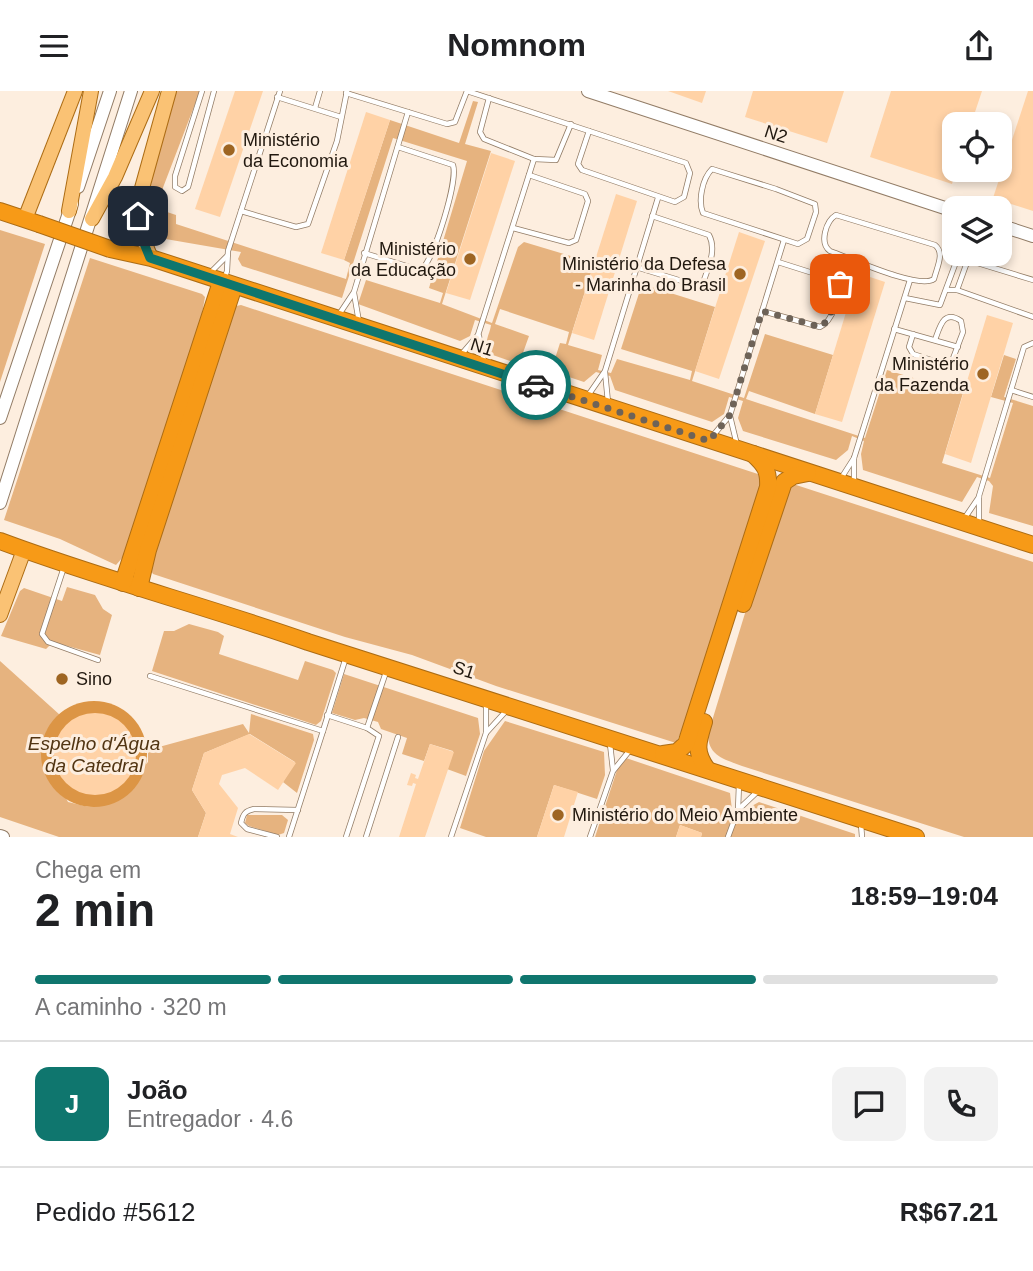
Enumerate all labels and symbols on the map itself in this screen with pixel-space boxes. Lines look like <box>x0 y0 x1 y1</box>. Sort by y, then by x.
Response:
street label: N2 <box>762 121 790 147</box>
place label: Ministério da Economia <box>243 130 349 171</box>
marker: Ministério da Economia <box>221 142 237 158</box>
pin <box>108 186 168 246</box>
place label: Ministério da Educação <box>351 239 456 280</box>
marker: Ministério da Educação <box>462 251 478 267</box>
place label: Ministério da Defesa - Marinha do Brasil <box>562 254 727 295</box>
pin <box>810 254 870 314</box>
marker: Ministério da Defesa - Marinha do Brasil <box>732 266 748 282</box>
street label: N1 <box>468 334 496 360</box>
courier <box>501 350 571 420</box>
place label: Ministério da Fazenda <box>874 354 970 395</box>
marker: Ministério da Fazenda <box>975 366 991 382</box>
street label: S1 <box>450 657 478 683</box>
place label: Sino <box>76 669 112 689</box>
marker: Sino <box>54 671 70 687</box>
water label: Espelho d'Água da Catedral <box>28 733 160 776</box>
place label: Ministério do Meio Ambiente <box>572 805 798 825</box>
marker: Ministério do Meio Ambiente <box>550 807 566 823</box>

